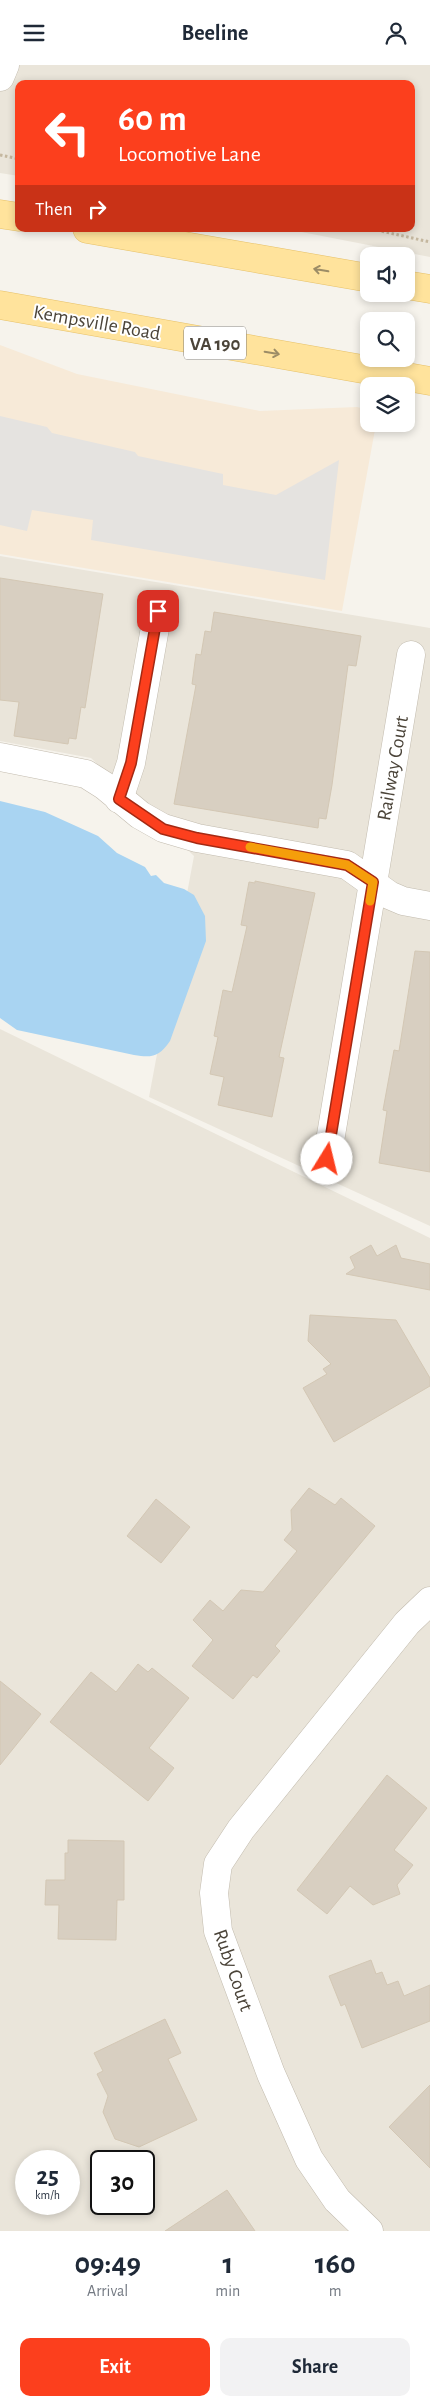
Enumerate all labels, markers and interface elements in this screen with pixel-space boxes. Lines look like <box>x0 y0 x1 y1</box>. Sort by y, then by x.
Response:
icon: menu <box>20 19 48 47</box>
icon: person <box>382 19 410 47</box>
text: Beeline <box>182 22 248 44</box>
icon: left <box>35 100 100 165</box>
text: 60 m <box>118 102 187 137</box>
text: Locomotive Lane <box>118 143 261 165</box>
icon: right <box>83 195 111 223</box>
text: Then <box>35 200 73 219</box>
map controls <box>360 247 415 432</box>
button: sound <box>360 247 415 302</box>
one-way arrow <box>313 265 329 275</box>
street label: Kempsville Road <box>32 302 162 344</box>
button: search <box>360 312 415 367</box>
road number: VA 190 <box>184 327 246 359</box>
one-way arrow <box>264 349 280 359</box>
button: layers <box>360 377 415 432</box>
pin <box>137 590 179 632</box>
icon: arrive <box>144 597 172 625</box>
street label: Railway Court <box>374 713 412 822</box>
position arrow <box>300 1132 352 1184</box>
street label: Ruby Court <box>210 1927 257 2015</box>
speed limit sign: 30 <box>90 2150 155 2215</box>
text: 25 <box>36 2164 59 2189</box>
text: km/h <box>35 2189 60 2201</box>
text: 09:49 <box>74 2249 141 2279</box>
text: 1 <box>222 2249 233 2279</box>
text: 160 <box>315 2249 356 2279</box>
text: Arrival <box>87 2283 128 2299</box>
text: min <box>215 2283 240 2299</box>
text: m <box>329 2283 342 2299</box>
button: Exit <box>20 2338 210 2396</box>
button: Share <box>220 2338 410 2396</box>

